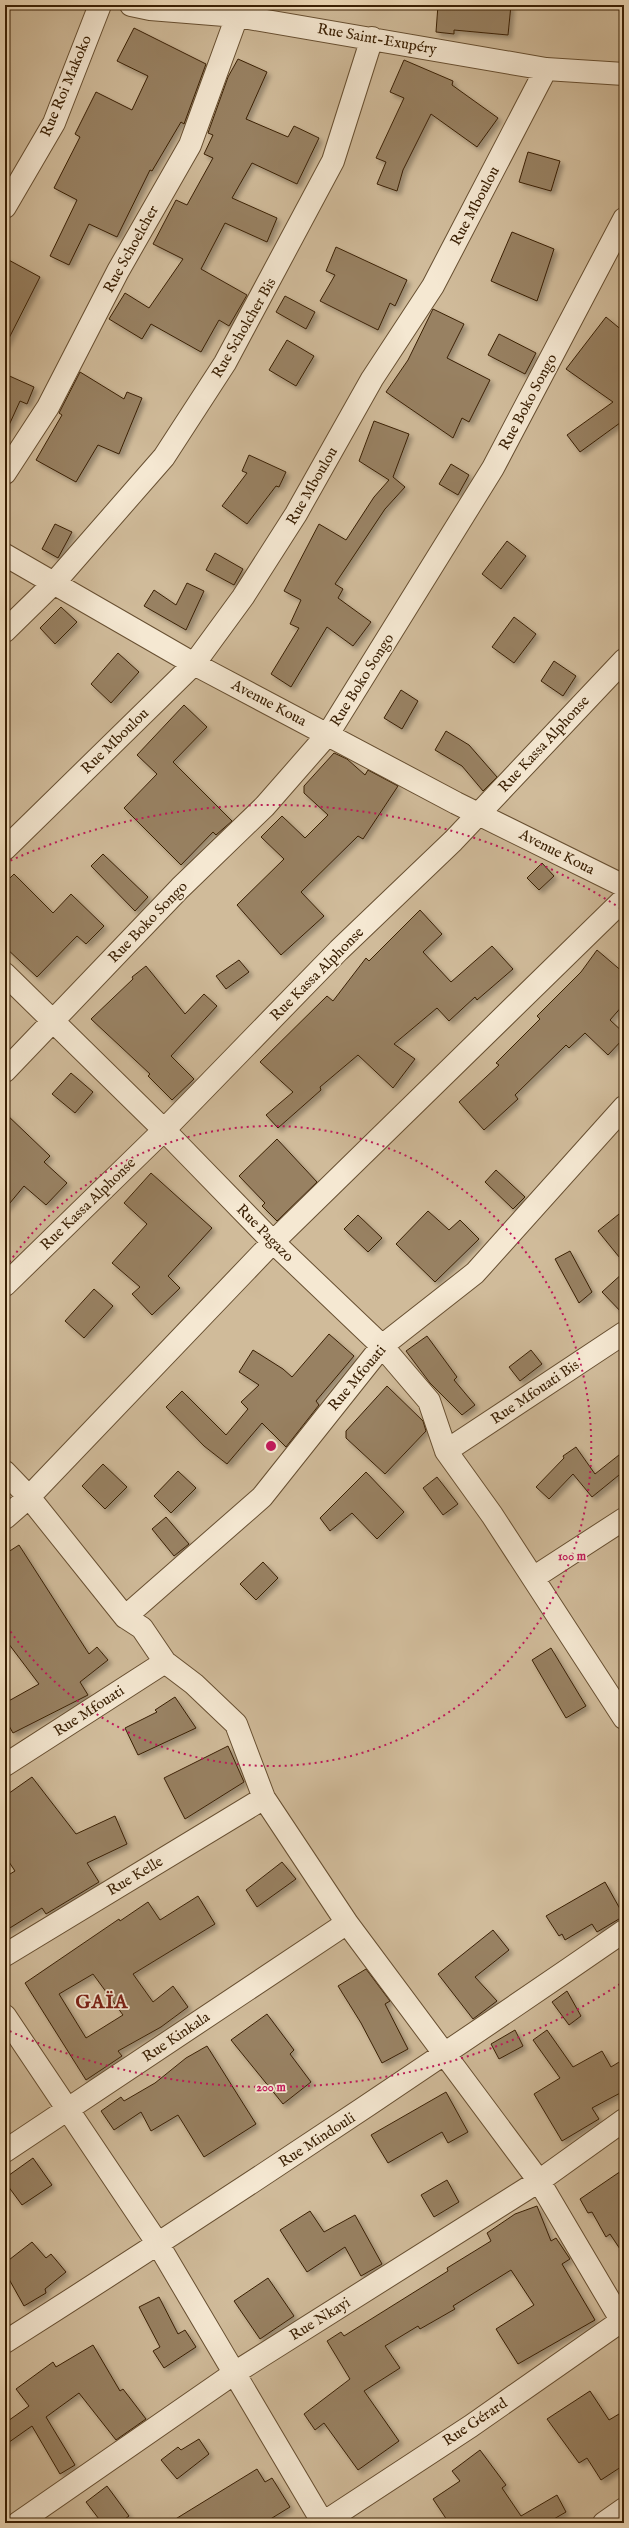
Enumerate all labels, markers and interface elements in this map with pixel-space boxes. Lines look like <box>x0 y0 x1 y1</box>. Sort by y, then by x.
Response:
street label: Rue Saint-Exupéry <box>316 19 439 59</box>
street label: Rue Roi Makoko <box>36 32 96 140</box>
street label: Rue Mboulou <box>446 163 504 249</box>
street label: Rue Schoelcher <box>99 201 163 296</box>
street label: Rue Scholcher Bis <box>208 274 280 382</box>
street label: Rue Boko Songo <box>495 351 561 453</box>
street label: Rue Mboulou <box>282 443 342 528</box>
street label: Rue Boko Songo <box>326 630 398 730</box>
street label: Avenue Koua <box>227 675 310 731</box>
street label: Rue Kassa Alphonse <box>494 692 594 796</box>
street label: Rue Mboulou <box>77 704 153 778</box>
street label: Avenue Koua <box>515 824 598 879</box>
street label: Rue Boko Songo <box>104 877 192 967</box>
street label: Rue Kassa Alphonse <box>266 923 368 1025</box>
street label: Rue Kassa Alphonse <box>36 1154 140 1254</box>
street label: Rue Pagazo <box>232 1200 298 1266</box>
street label: Rue Mfouati <box>324 1341 390 1415</box>
street label: Rue Mfouati Bis <box>487 1355 583 1429</box>
centre of rings <box>264 1439 278 1453</box>
text: 100 m <box>558 1549 587 1564</box>
street label: Rue Mfouati <box>50 1681 128 1741</box>
street label: Rue Kelle <box>104 1852 167 1900</box>
district label: GAÏA <box>76 1990 129 2015</box>
street label: Rue Kinkala <box>139 2007 214 2066</box>
text: 200 m <box>256 2080 286 2095</box>
street label: Rue Mindouli <box>275 2108 359 2172</box>
street label: Rue Nkayi <box>286 2293 354 2345</box>
street label: Rue Gérard <box>439 2393 512 2450</box>

